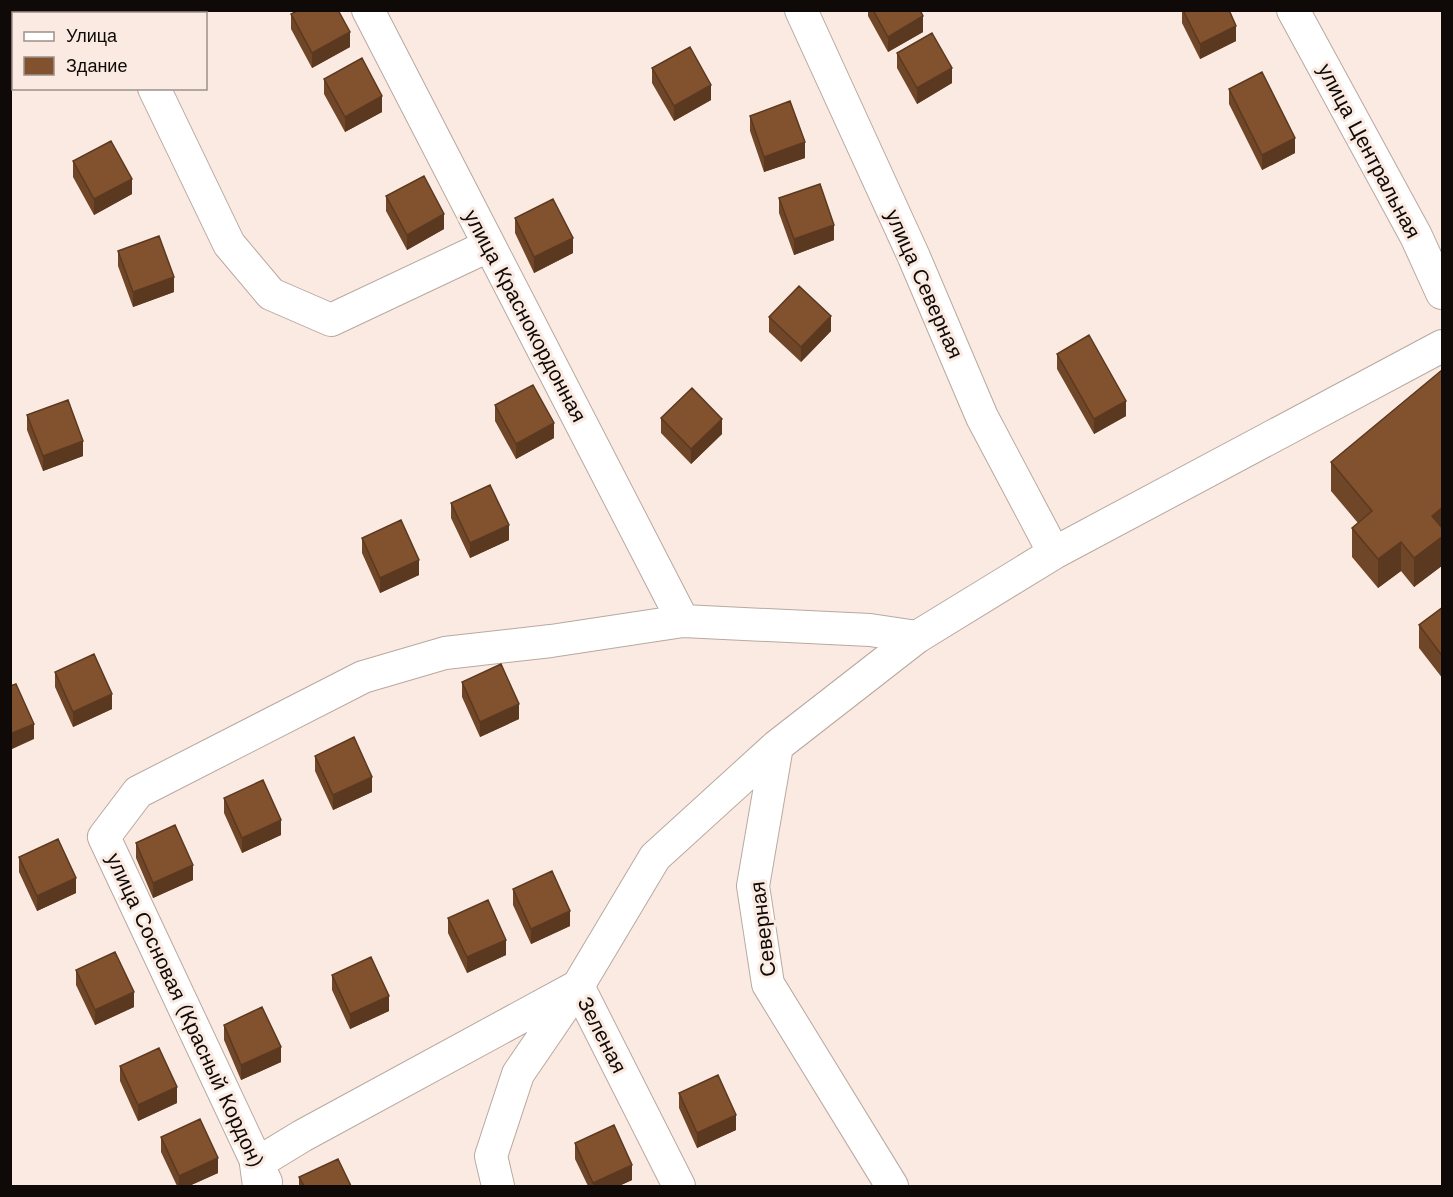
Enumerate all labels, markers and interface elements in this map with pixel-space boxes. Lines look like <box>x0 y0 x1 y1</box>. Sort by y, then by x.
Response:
legend <box>12 12 207 90</box>
text: Улица <box>66 25 118 46</box>
text: Здание <box>66 55 127 76</box>
street label: улица Центральная <box>1313 59 1426 243</box>
street label: улица Краснокордонная <box>459 205 592 426</box>
street label: улица Северная <box>880 205 969 362</box>
street label: улица Сосновая (Красный Кордон) <box>102 849 269 1171</box>
street label: Северная <box>744 880 781 978</box>
street label: Зеленая <box>573 992 632 1077</box>

